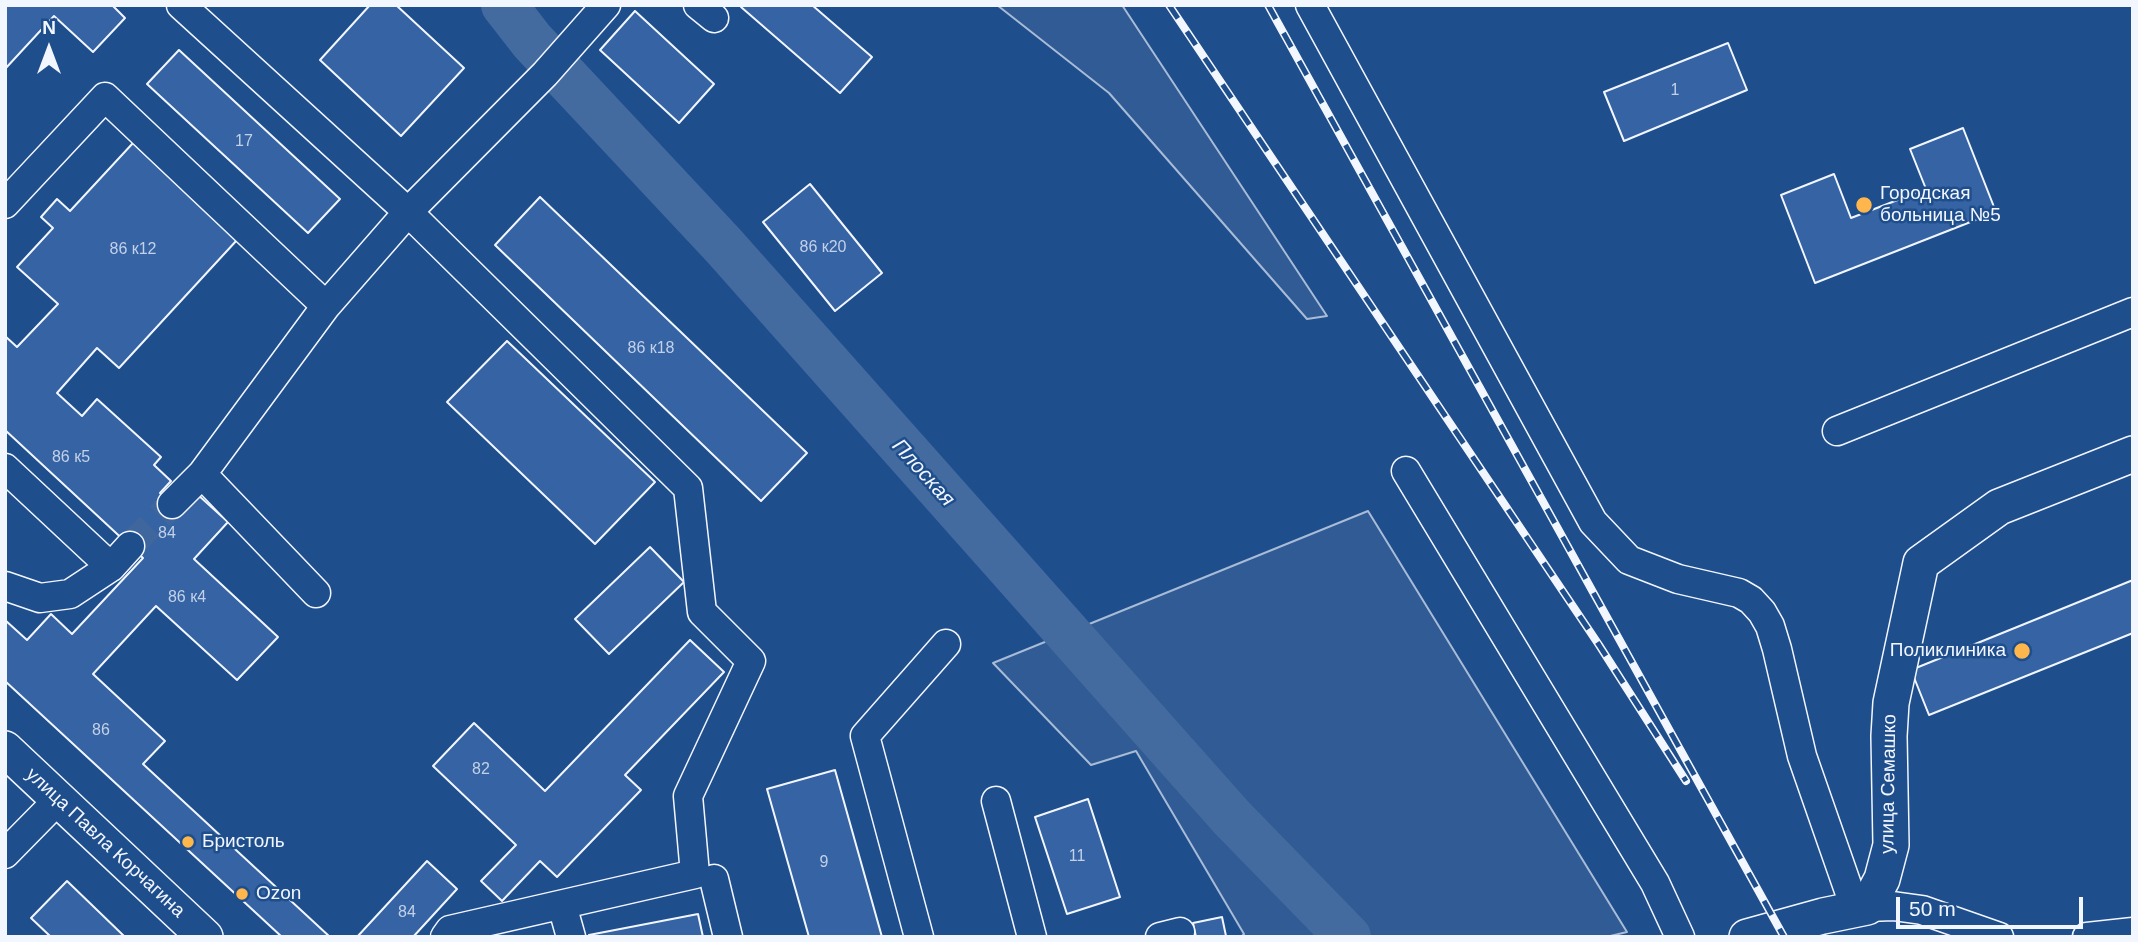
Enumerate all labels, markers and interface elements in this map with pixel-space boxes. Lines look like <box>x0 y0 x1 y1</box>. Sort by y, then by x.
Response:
north arrow <box>14 14 84 84</box>
text: N <box>42 17 56 38</box>
house number: 1 <box>1671 81 1679 101</box>
house number: 17 <box>235 132 253 152</box>
place label: Городская больница №5 <box>1880 183 2001 227</box>
marker: Городская больница №5 <box>1854 195 1874 215</box>
house number: 86 к20 <box>799 238 847 258</box>
house number: 86 к12 <box>109 240 157 260</box>
house number: 86 к18 <box>627 339 675 359</box>
water label: Плоская <box>886 434 960 512</box>
house number: 86 к5 <box>52 448 90 468</box>
house number: 84 <box>158 524 176 544</box>
house number: 86 к4 <box>168 588 206 608</box>
place label: Поликлиника <box>1890 640 2006 662</box>
marker: Поликлиника <box>2012 641 2032 661</box>
street label: улица Семашко <box>1876 714 1902 854</box>
house number: 86 <box>92 721 110 741</box>
house number: 82 <box>472 760 490 780</box>
street label: улица Павла Корчагина <box>21 763 189 923</box>
place label: Бристоль <box>202 831 285 853</box>
marker: Бристоль <box>180 834 196 850</box>
house number: 11 <box>1069 847 1085 867</box>
house number: 9 <box>820 853 828 873</box>
place label: Ozon <box>256 883 301 905</box>
scale bar <box>1900 883 2087 927</box>
marker: Ozon <box>234 886 250 902</box>
text: 50 m <box>1909 897 1956 920</box>
house number: 84 <box>398 903 416 923</box>

